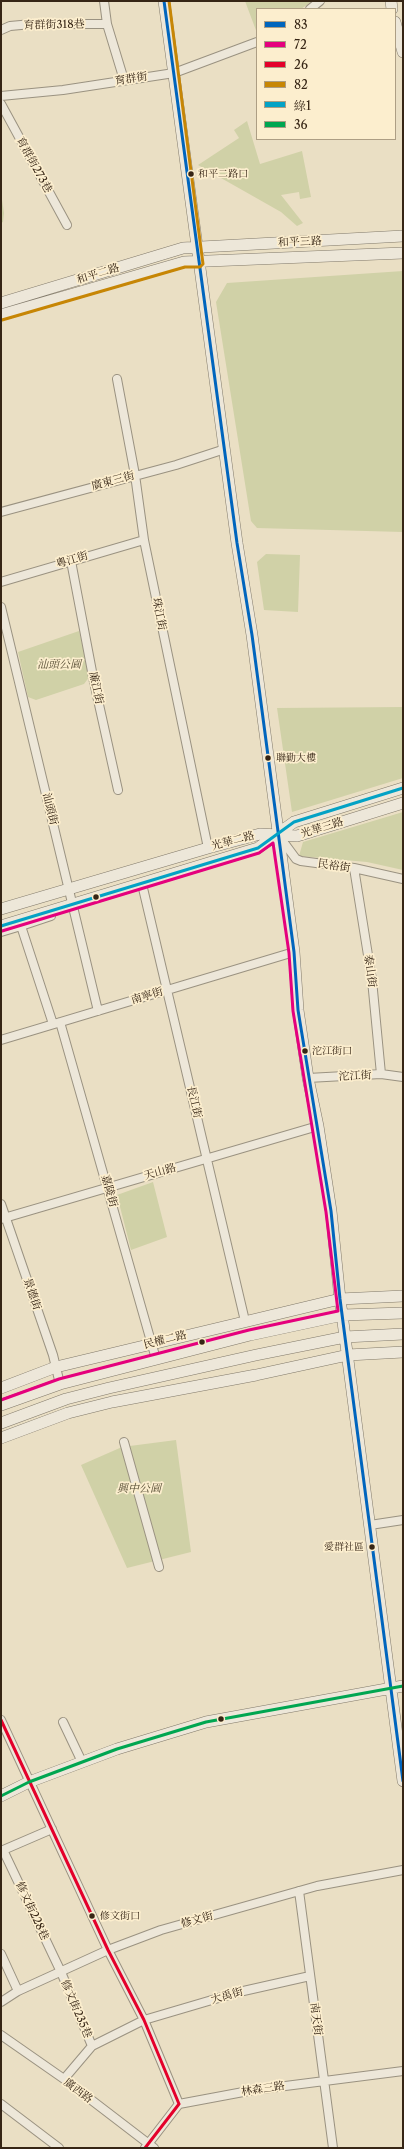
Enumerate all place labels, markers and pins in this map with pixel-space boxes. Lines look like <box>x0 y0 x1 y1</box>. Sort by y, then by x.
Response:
place label: 和平二路口 <box>198 168 248 180</box>
marker: 和平二路口 <box>186 169 196 179</box>
place label: 聯勤大樓 <box>276 752 316 764</box>
marker: 聯勤大樓 <box>263 753 273 763</box>
unlabelled marker <box>91 892 101 902</box>
place label: 沱江街口 <box>312 1045 352 1057</box>
marker: 沱江街口 <box>300 1046 310 1056</box>
unlabelled marker <box>197 1337 207 1347</box>
place label: 愛群社區 <box>324 1541 364 1553</box>
marker: 愛群社區 <box>367 1542 377 1552</box>
unlabelled marker <box>216 1714 226 1724</box>
place label: 修文街口 <box>100 1910 140 1922</box>
marker: 修文街口 <box>87 1911 97 1921</box>

